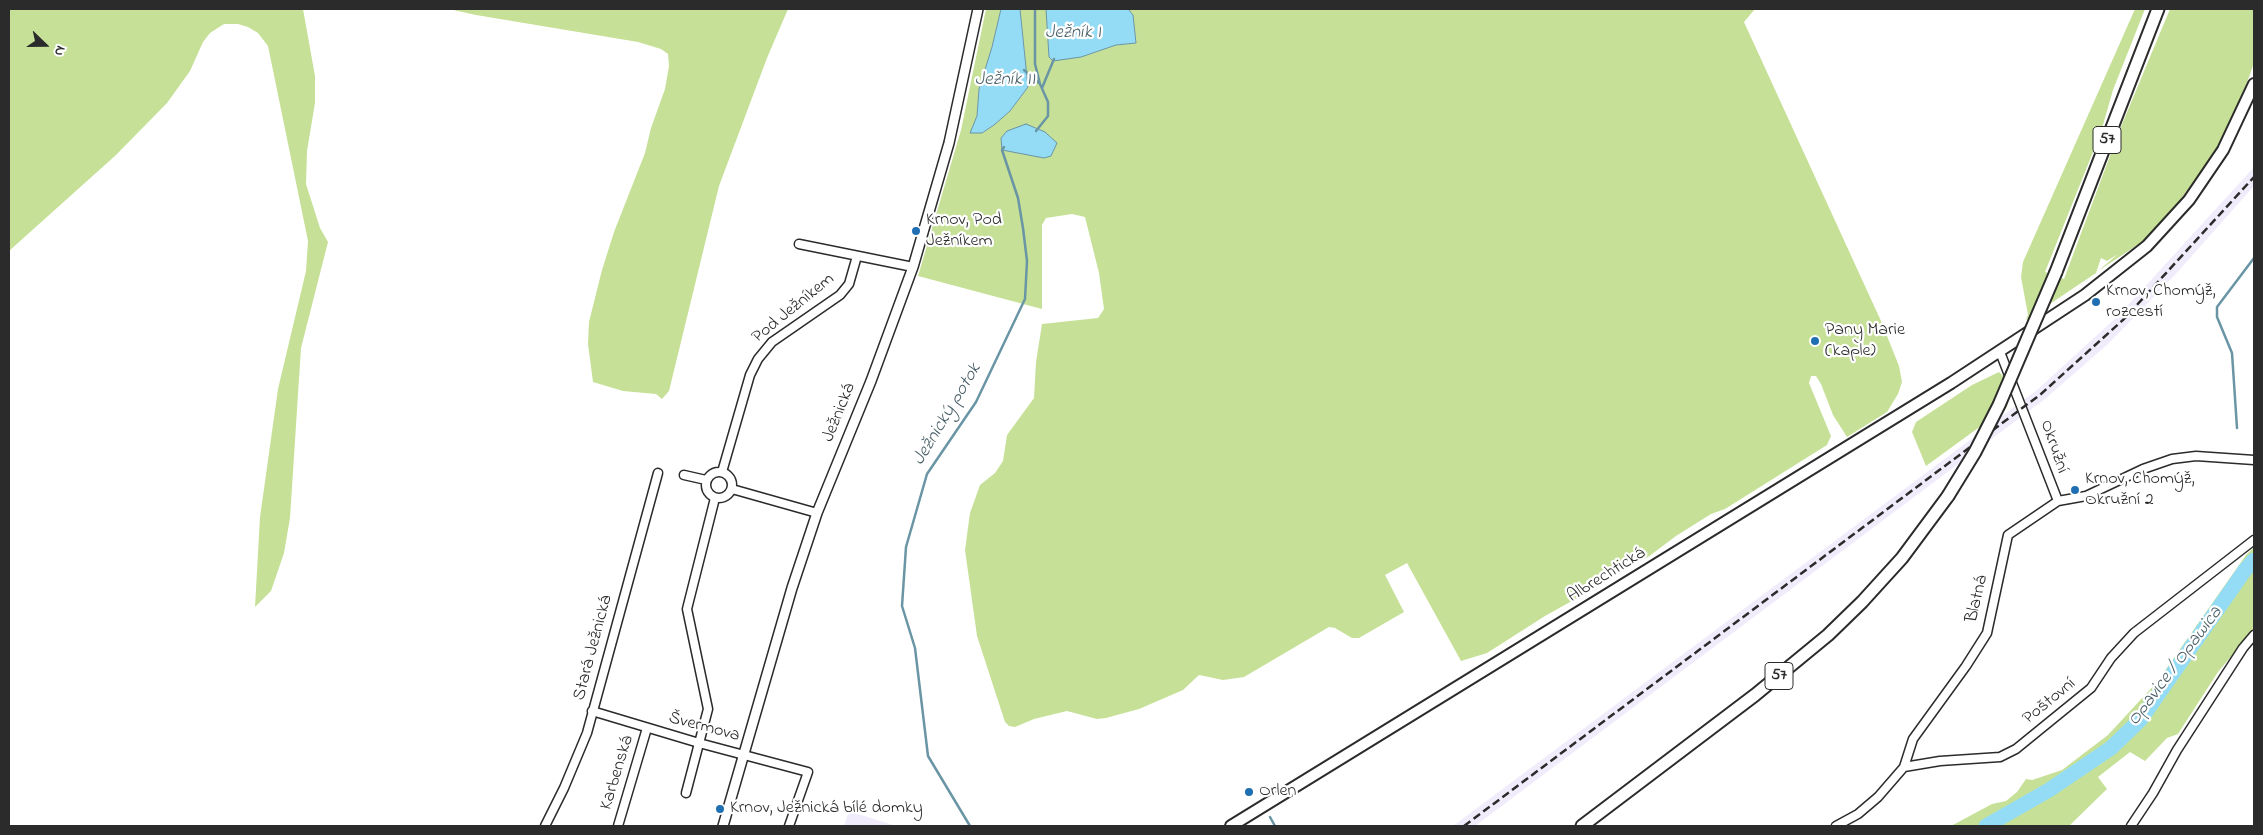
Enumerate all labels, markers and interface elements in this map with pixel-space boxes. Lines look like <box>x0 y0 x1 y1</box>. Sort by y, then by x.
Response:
north arrow <box>20 20 70 70</box>
water label: Ježník I <box>1045 23 1101 45</box>
text: N <box>48 42 71 59</box>
water label: Ježník II <box>975 70 1035 92</box>
road number: 57 <box>2093 126 2121 154</box>
place label: Krnov, Pod Ježníkem <box>926 210 1002 252</box>
marker: Krnov, Pod Ježníkem <box>910 225 922 237</box>
street label: Pod Ježníkem <box>748 269 840 349</box>
place label: Krnov, Chomýž, rozcestí <box>2106 281 2215 324</box>
marker: Krnov, Chomýž, rozcestí <box>2090 296 2102 308</box>
place label: Pany Marie (kaple) <box>1825 320 1905 362</box>
marker: Pany Marie (kaple) <box>1809 335 1821 347</box>
water label: Ježnický potok <box>909 360 987 470</box>
street label: Ježnická <box>818 380 862 446</box>
street label: Okružní <box>2034 417 2072 477</box>
place label: Krnov, Chomýž, Okružní 2 <box>2085 469 2194 512</box>
marker: Krnov, Chomýž, Okružní 2 <box>2069 484 2081 496</box>
street label: Albrechtická <box>1564 544 1650 608</box>
street label: Blatná <box>1962 573 1994 625</box>
street label: Stará Ježnická <box>570 593 618 703</box>
water label: Opavice / Opawica <box>2124 603 2228 731</box>
road number: 57 <box>1765 662 1793 689</box>
street label: Poštovní <box>2019 674 2081 730</box>
street label: Švermova <box>666 708 742 748</box>
street label: Karbenská <box>596 733 640 813</box>
place label: Orlen <box>1259 781 1296 803</box>
marker: Orlen <box>1243 786 1255 798</box>
place label: Krnov, Ježnická bílé domky <box>730 798 923 820</box>
marker: Krnov, Ježnická bílé domky <box>714 803 726 815</box>

